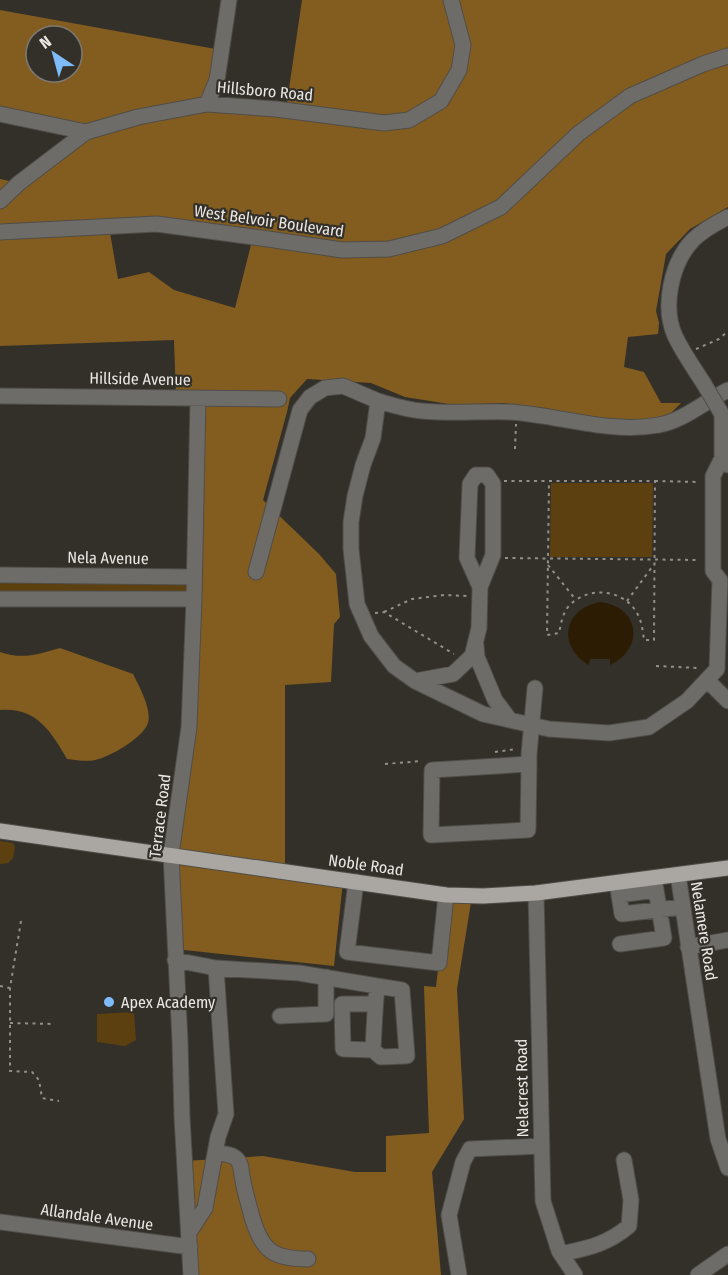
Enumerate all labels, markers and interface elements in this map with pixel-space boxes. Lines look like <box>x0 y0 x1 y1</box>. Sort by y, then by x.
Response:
north arrow <box>24 24 84 84</box>
text: N <box>36 32 55 53</box>
street label: Hillsboro Road <box>216 77 314 105</box>
street label: West Belvoir Boulevard <box>193 201 345 241</box>
street label: Hillside Avenue <box>89 369 191 389</box>
street label: Nela Avenue <box>67 548 149 568</box>
street label: Terrace Road <box>145 773 175 859</box>
street label: Noble Road <box>327 850 405 880</box>
street label: Nelamere Road <box>687 880 721 982</box>
place label: Apex Academy <box>121 993 216 1012</box>
marker: Apex Academy <box>102 995 116 1009</box>
street label: Nelacrest Road <box>512 1039 532 1137</box>
street label: Allandale Avenue <box>40 1200 154 1234</box>

